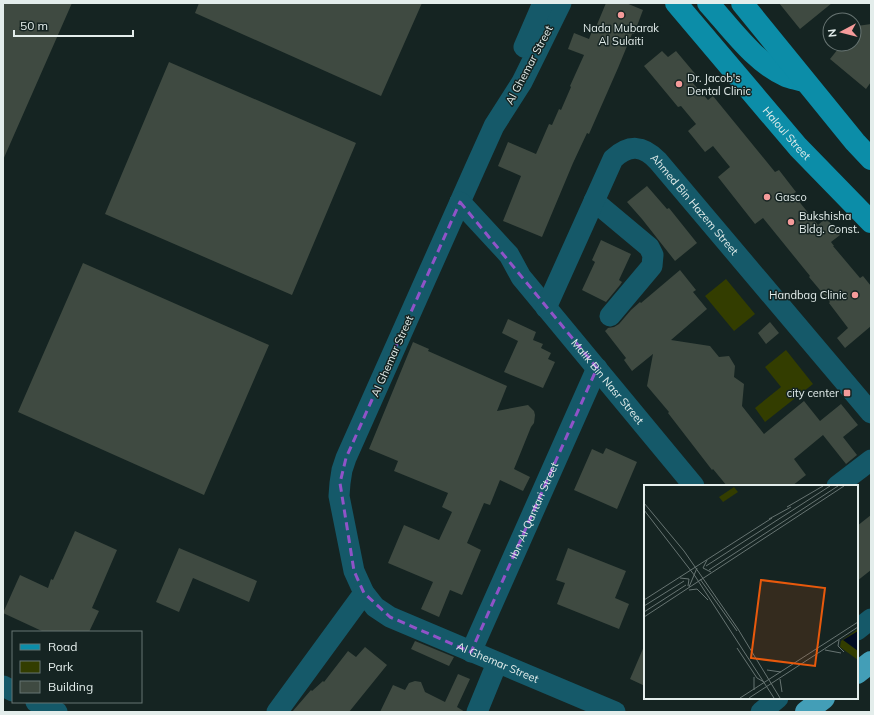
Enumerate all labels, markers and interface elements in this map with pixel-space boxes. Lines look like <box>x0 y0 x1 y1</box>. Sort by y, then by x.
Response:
marker: Nada Mubarak Al Sulaiti <box>616 10 626 20</box>
scale bar <box>14 12 133 38</box>
north arrow <box>822 12 862 52</box>
text: 50 m <box>20 18 48 33</box>
place label: Nada Mubarak Al Sulaiti <box>583 21 659 48</box>
street label: Al Ghemar Street <box>502 23 556 107</box>
text: N <box>825 28 840 38</box>
place label: Dr. Jacob's Dental Clinic <box>687 71 751 98</box>
marker: Dr. Jacob's Dental Clinic <box>674 79 684 89</box>
street label: Haloul Street <box>760 104 814 163</box>
street label: Ahmed Bin Hazem Street <box>648 150 742 258</box>
place label: Gasco <box>775 190 807 204</box>
marker: Gasco <box>762 192 772 202</box>
place label: Bukshisha Bldg. Const. <box>799 209 860 236</box>
marker: Bukshisha Bldg. Const. <box>786 217 796 227</box>
place label: Handbag Clinic <box>769 288 848 302</box>
marker: Handbag Clinic <box>850 290 860 300</box>
street label: Al Ghemar Street <box>368 313 416 399</box>
street label: Malik Bin Nasr Street <box>568 336 647 427</box>
place label: city center <box>787 386 839 400</box>
marker: city center <box>842 388 852 398</box>
street label: Ibn Al Qantari Street <box>506 460 561 561</box>
inset map <box>644 485 858 699</box>
legend <box>12 631 142 703</box>
text: Road <box>48 639 77 654</box>
street label: Al Ghemar Street <box>455 639 541 686</box>
text: Park <box>48 659 74 674</box>
text: Building <box>48 679 93 694</box>

